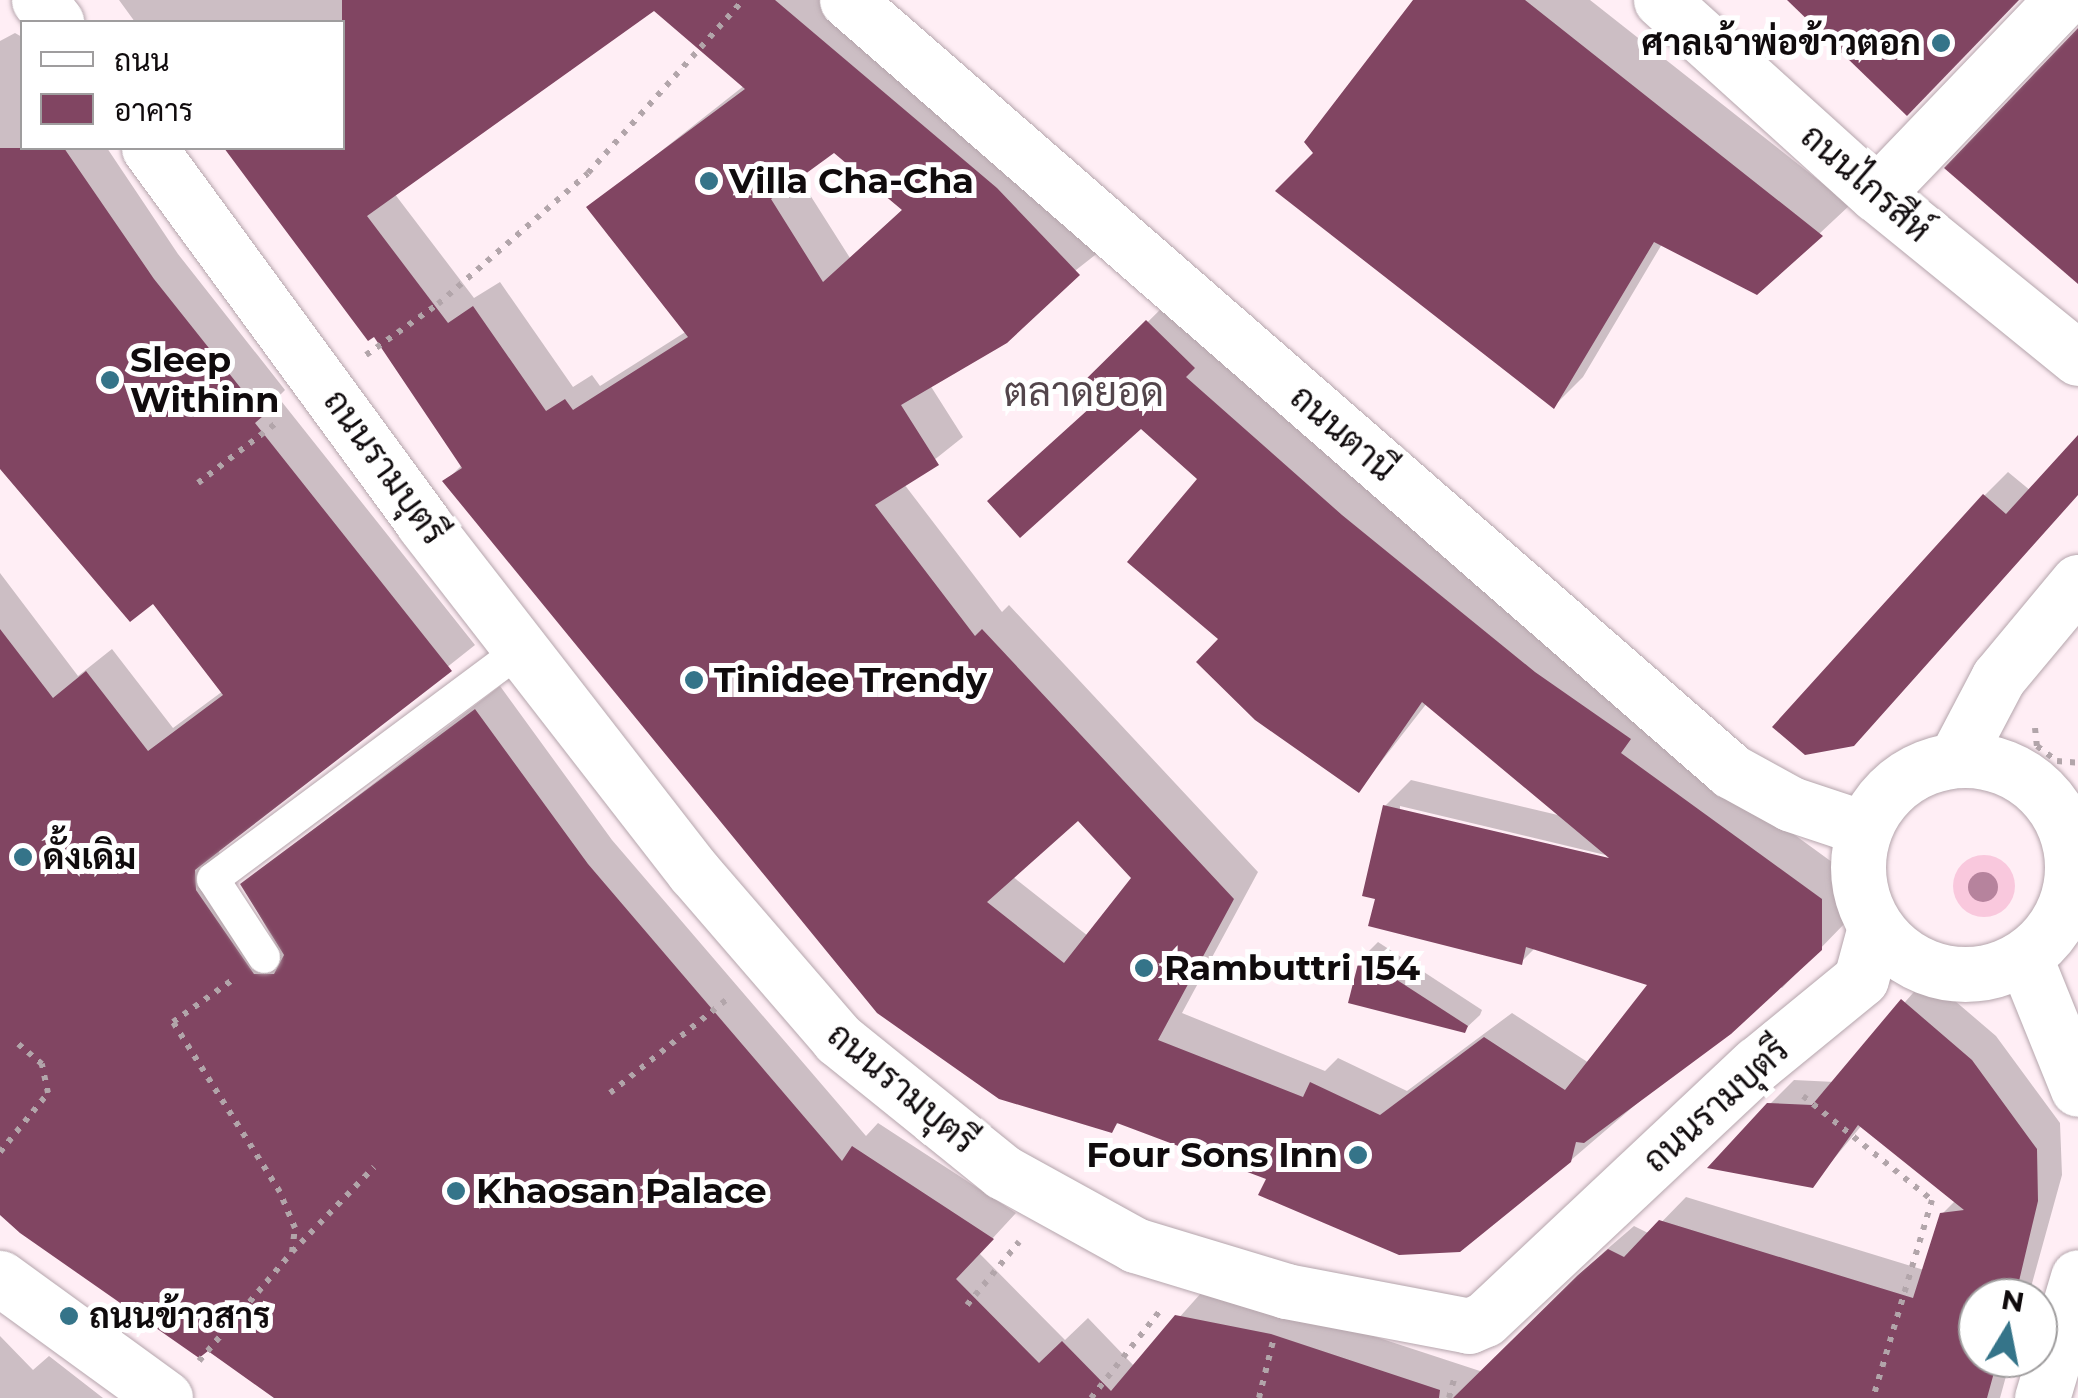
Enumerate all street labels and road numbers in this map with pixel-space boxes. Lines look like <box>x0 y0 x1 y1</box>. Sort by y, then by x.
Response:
street label: ถนนไกรสีห์ <box>1793 115 1939 251</box>
street label: ถนนตานี <box>1282 376 1404 490</box>
street label: ถนนรามบุตรี <box>315 381 455 553</box>
street label: ถนนรามบุตรี <box>819 1014 985 1162</box>
street label: ถนนรามบุตรี <box>1635 1029 1797 1181</box>

